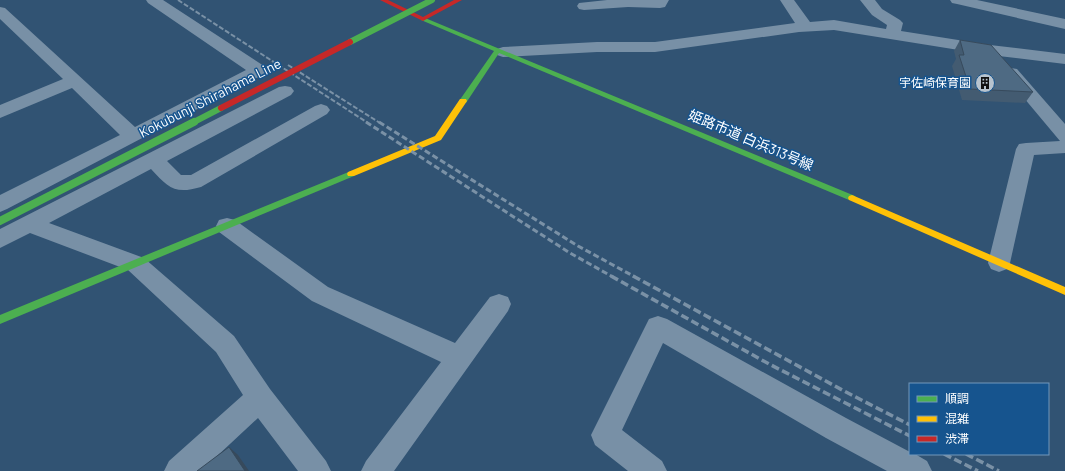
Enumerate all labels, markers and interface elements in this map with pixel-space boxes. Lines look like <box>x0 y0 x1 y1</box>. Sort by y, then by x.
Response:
street label: Kokubunji Shirahama Line <box>136 54 284 141</box>
building icon: 宇佐崎保育園 <box>974 72 996 94</box>
place label: 宇佐崎保育園 <box>899 75 971 89</box>
street label: 姫路市道 白浜313号線 <box>686 106 816 174</box>
legend <box>909 383 1049 455</box>
text: 順調 <box>945 391 969 405</box>
text: 混雑 <box>945 411 969 425</box>
text: 渋滞 <box>945 431 969 445</box>

